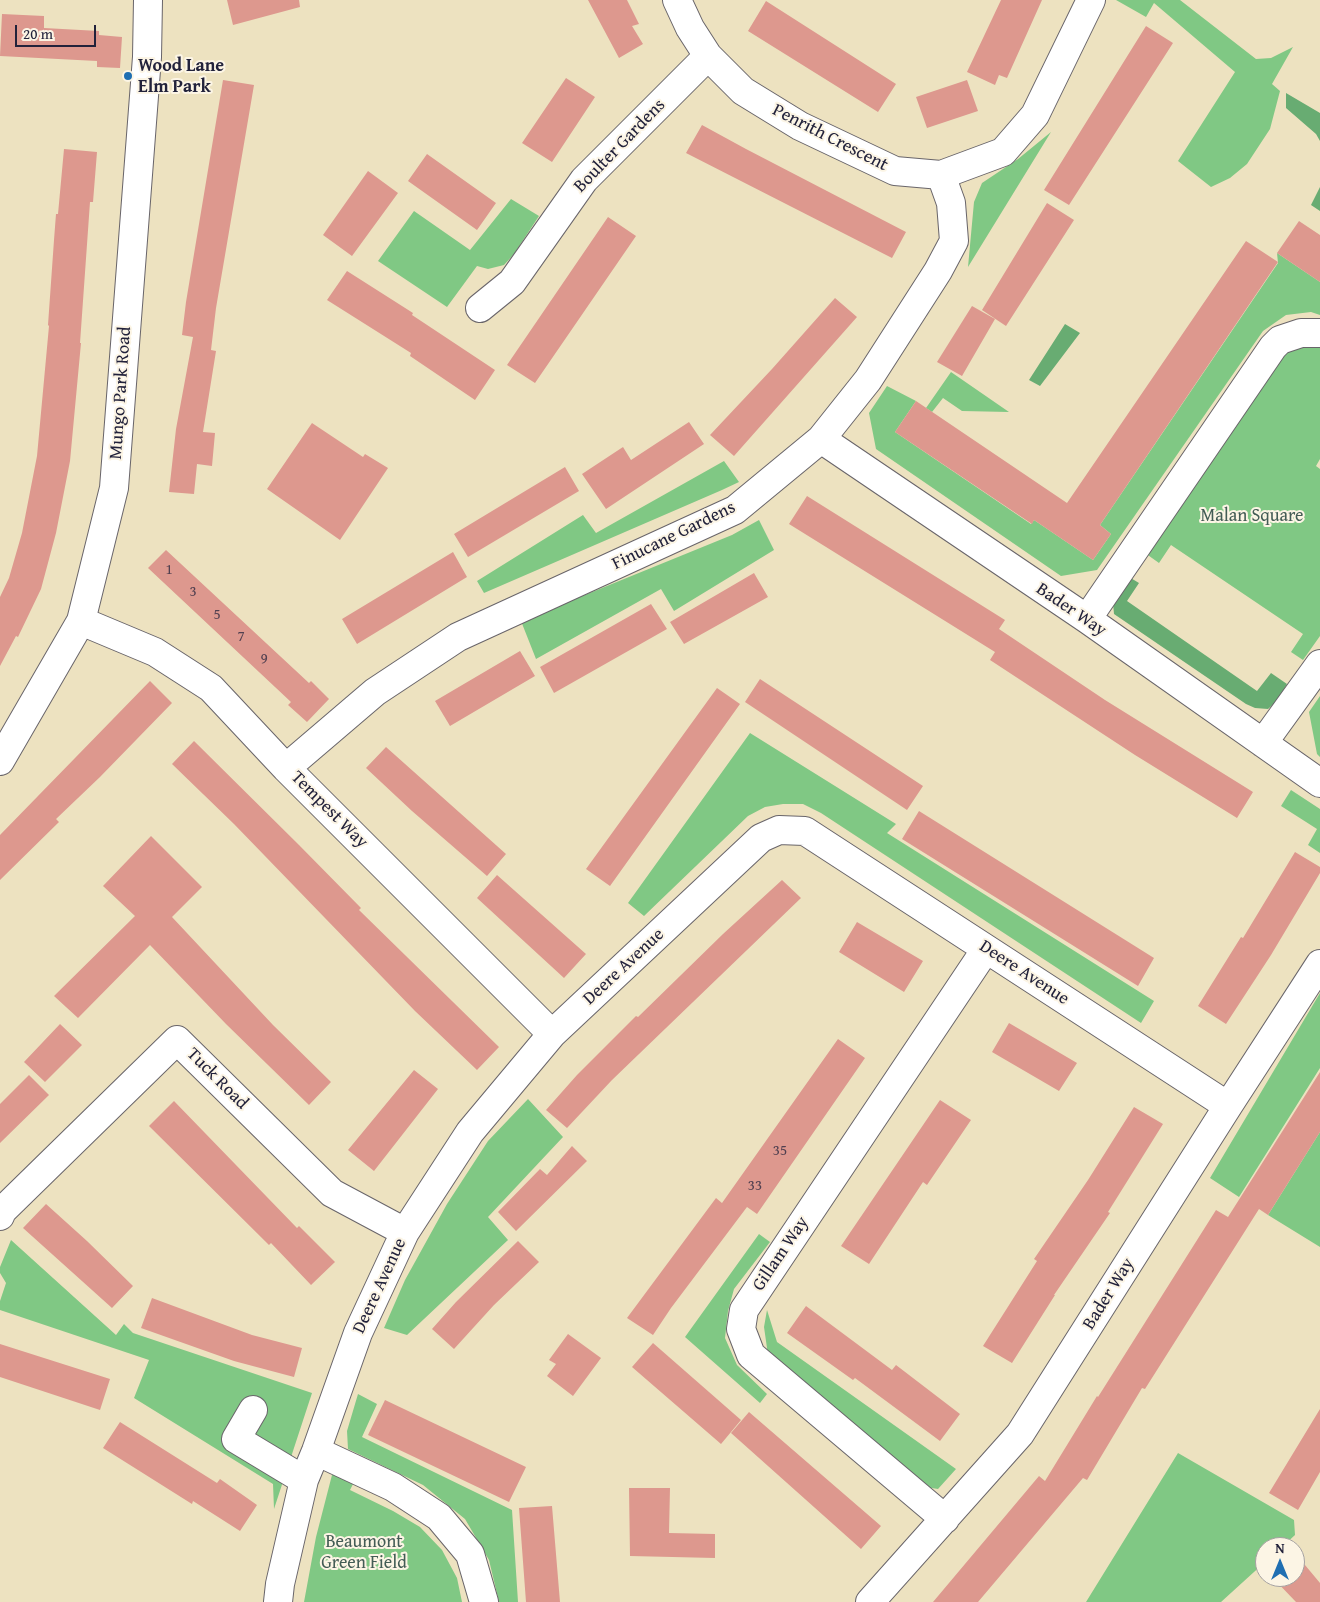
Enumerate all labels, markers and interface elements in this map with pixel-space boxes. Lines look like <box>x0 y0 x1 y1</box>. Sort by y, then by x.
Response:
scale bar <box>18 15 99 47</box>
text: 20 m <box>23 23 53 44</box>
place label: Wood Lane Elm Park <box>138 55 224 98</box>
marker: Wood Lane Elm Park <box>122 70 134 82</box>
street label: Boulter Gardens <box>570 95 670 197</box>
street label: Penrith Crescent <box>769 100 891 176</box>
street label: Mungo Park Road <box>106 326 136 460</box>
street label: Finucane Gardens <box>609 497 739 575</box>
park label: Malan Square <box>1201 505 1303 527</box>
house number: 1 <box>165 561 173 579</box>
street label: Bader Way <box>1032 579 1110 641</box>
house number: 3 <box>189 583 197 601</box>
house number: 5 <box>213 606 221 624</box>
house number: 7 <box>237 628 245 646</box>
house number: 9 <box>260 650 268 668</box>
street label: Tempest Way <box>286 767 372 853</box>
street label: Deere Avenue <box>579 924 669 1010</box>
street label: Deere Avenue <box>975 936 1073 1010</box>
street label: Tuck Road <box>182 1044 252 1114</box>
house number: 35 <box>773 1142 787 1160</box>
house number: 33 <box>748 1177 762 1195</box>
street label: Gillam Way <box>748 1213 814 1295</box>
street label: Deere Avenue <box>349 1235 411 1337</box>
street label: Bader Way <box>1079 1254 1139 1334</box>
park label: Beaumont Green Field <box>321 1531 407 1574</box>
north arrow <box>1255 1537 1305 1587</box>
text: N <box>1275 1538 1285 1558</box>

